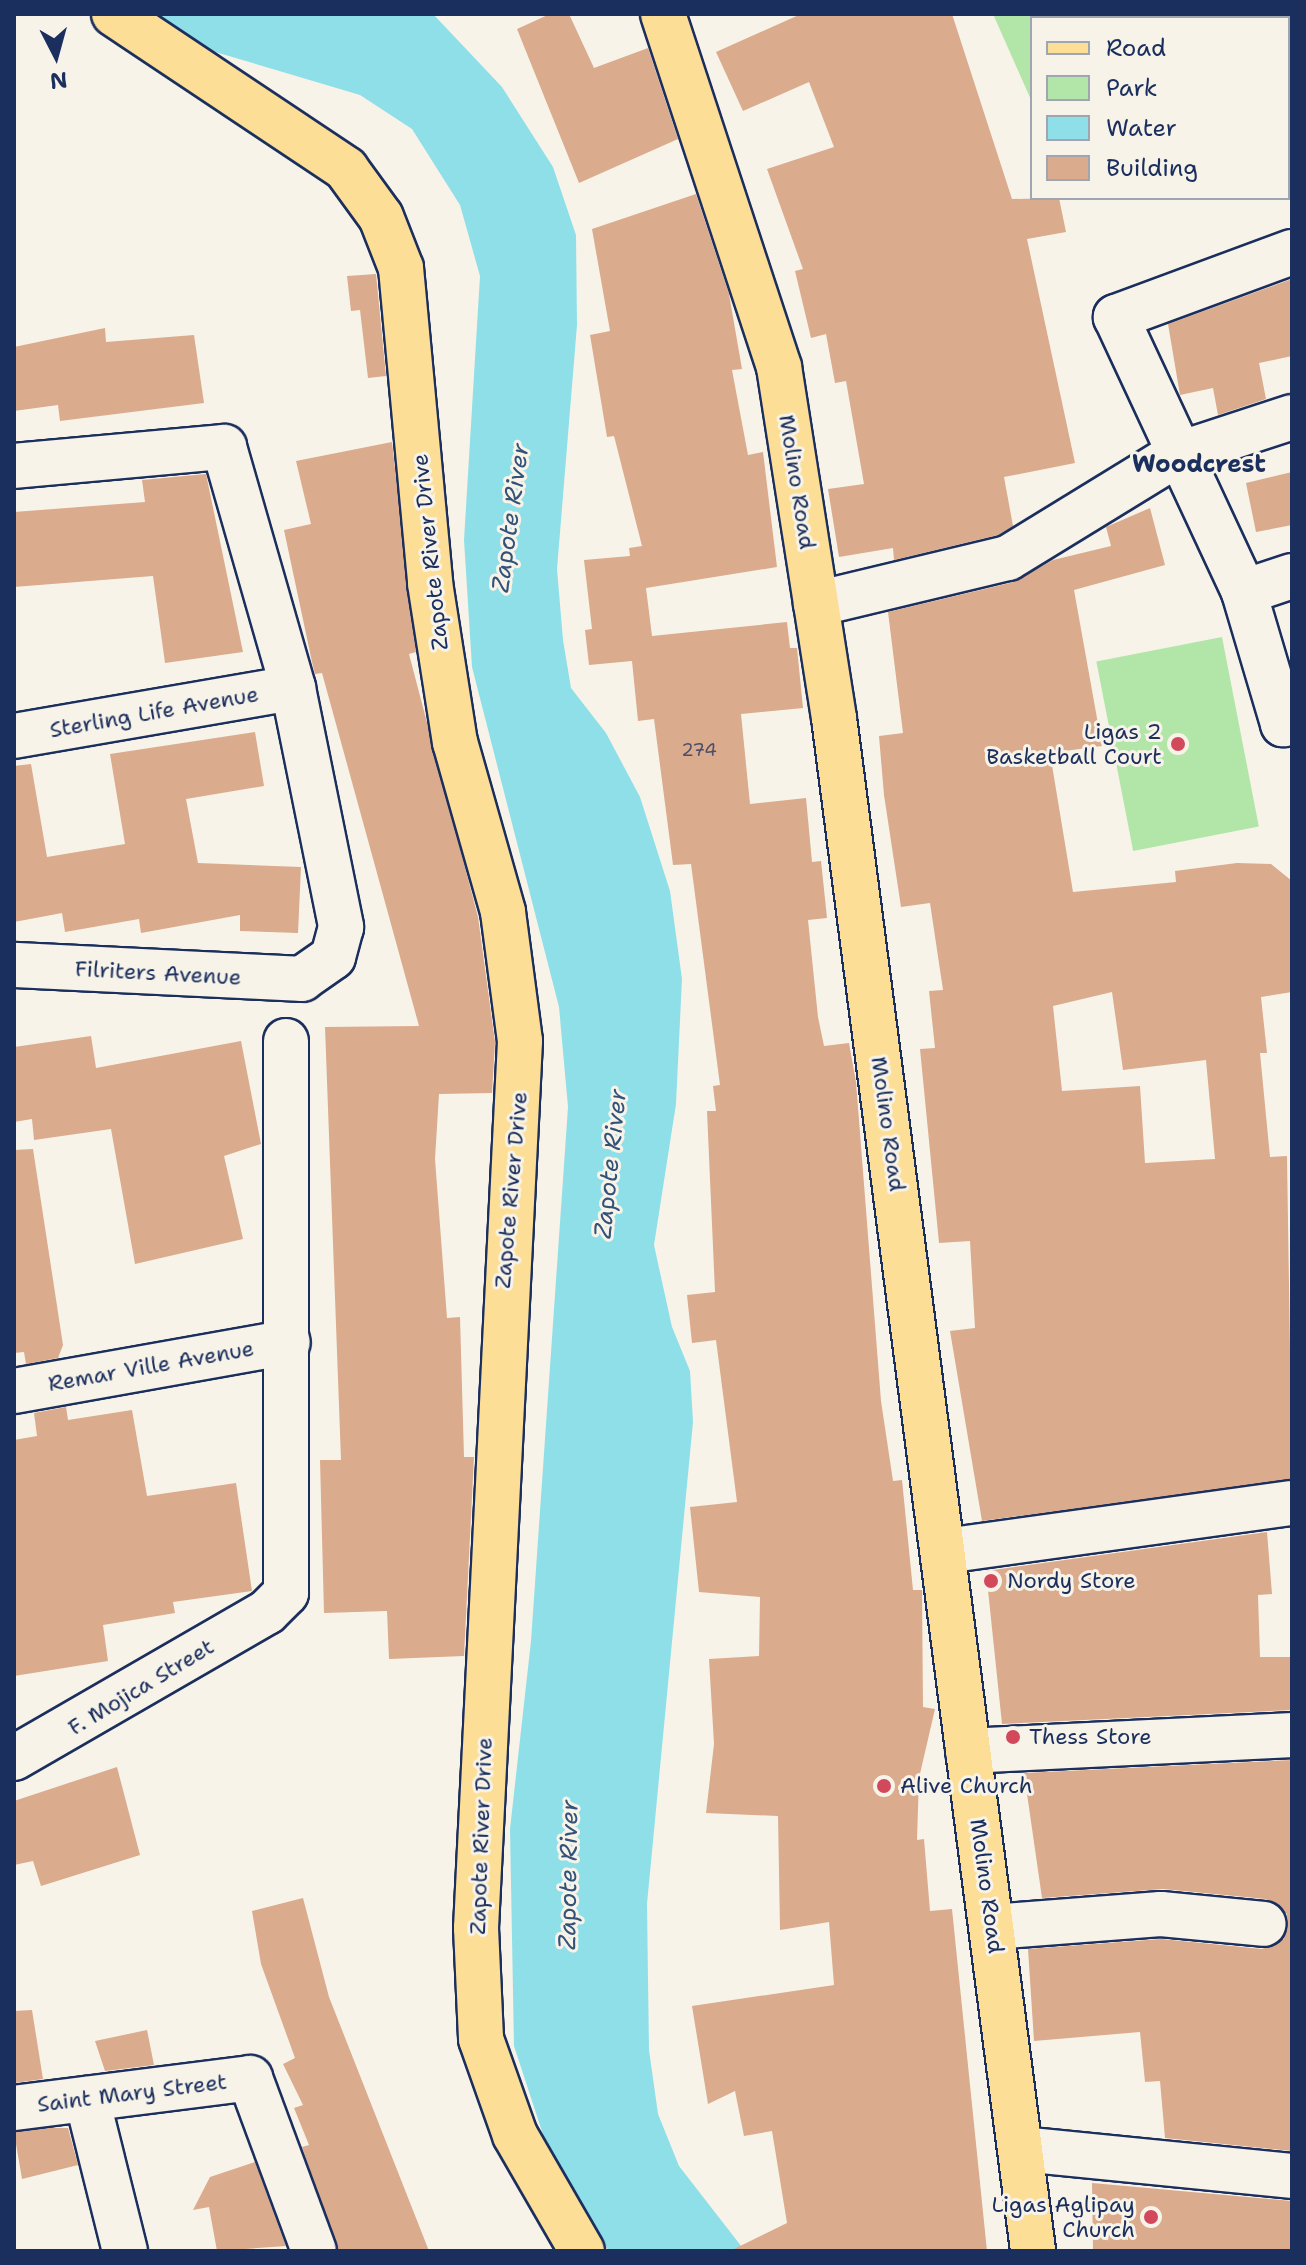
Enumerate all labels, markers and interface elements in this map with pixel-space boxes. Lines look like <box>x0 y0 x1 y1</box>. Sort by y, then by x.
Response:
north arrow <box>16 16 96 96</box>
legend <box>1030 16 1290 200</box>
text: Road <box>1106 32 1166 64</box>
text: N <box>48 65 69 96</box>
text: Park <box>1106 72 1158 104</box>
text: Water <box>1106 112 1177 144</box>
text: Building <box>1106 152 1198 184</box>
street label: Molino Road <box>773 413 821 551</box>
water label: Zapote River <box>486 442 536 594</box>
district label: Woodcrest <box>1132 451 1266 479</box>
street label: Zapote River Drive <box>407 452 453 652</box>
street label: Sterling Life Avenue <box>47 681 261 743</box>
place label: Ligas 2 Basketball Court <box>986 718 1162 770</box>
marker: Ligas 2 Basketball Court <box>1169 735 1187 753</box>
house number: 274 <box>681 739 717 761</box>
street label: Filriters Avenue <box>74 955 242 991</box>
street label: Molino Road <box>865 1055 911 1193</box>
water label: Zapote River <box>589 1088 633 1240</box>
street label: Zapote River Drive <box>489 1090 533 1290</box>
street label: Remar Ville Avenue <box>46 1335 256 1397</box>
place label: Nordy Store <box>1007 1568 1136 1594</box>
marker: Nordy Store <box>982 1572 1000 1590</box>
street label: F. Mojica Street <box>63 1633 219 1741</box>
place label: Thess Store <box>1029 1724 1152 1750</box>
marker: Thess Store <box>1004 1728 1022 1746</box>
street label: Zapote River Drive <box>464 1737 498 1935</box>
place label: Alive Church <box>900 1773 1033 1799</box>
marker: Alive Church <box>875 1777 893 1795</box>
water label: Zapote River <box>553 1800 585 1950</box>
street label: Molino Road <box>964 1817 1010 1955</box>
street label: Saint Mary Street <box>36 2068 228 2118</box>
place label: Ligas Aglipay Church <box>992 2191 1135 2242</box>
marker: Ligas Aglipay Church <box>1142 2208 1160 2226</box>

